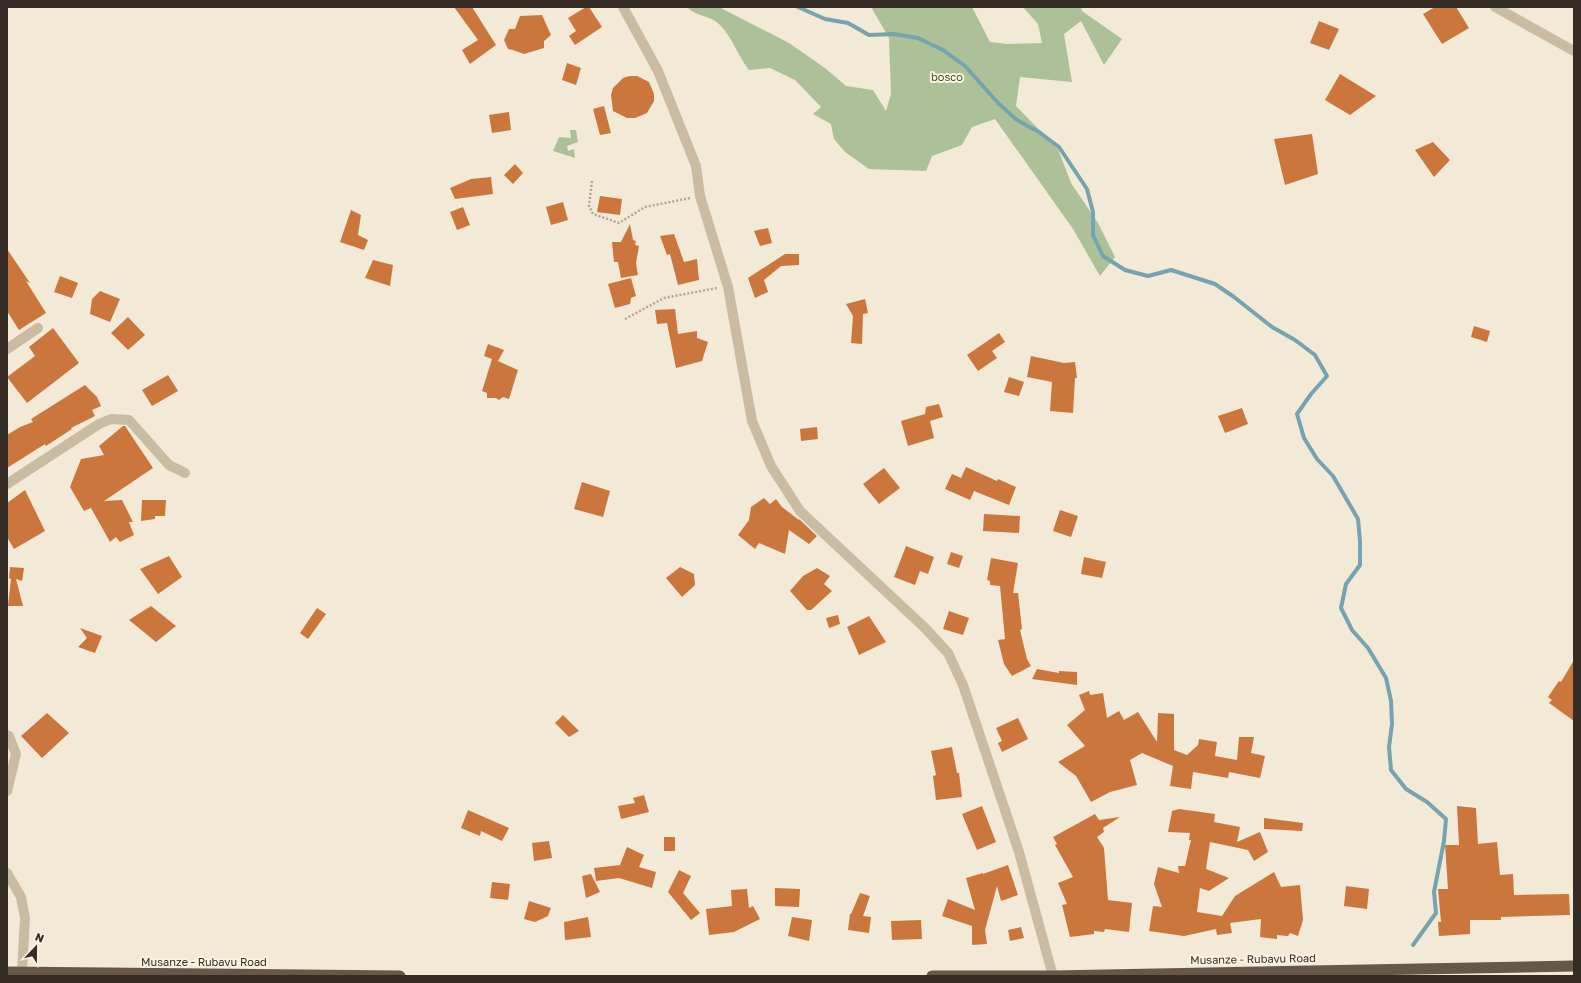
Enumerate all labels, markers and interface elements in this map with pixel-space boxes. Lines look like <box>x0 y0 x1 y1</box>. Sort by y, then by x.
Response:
park label: bosco <box>931 70 963 83</box>
north arrow <box>16 927 56 967</box>
text: N <box>34 930 46 945</box>
street label: Musanze - Rubavu Road <box>1190 951 1316 966</box>
street label: Musanze - Rubavu Road <box>141 955 267 968</box>

